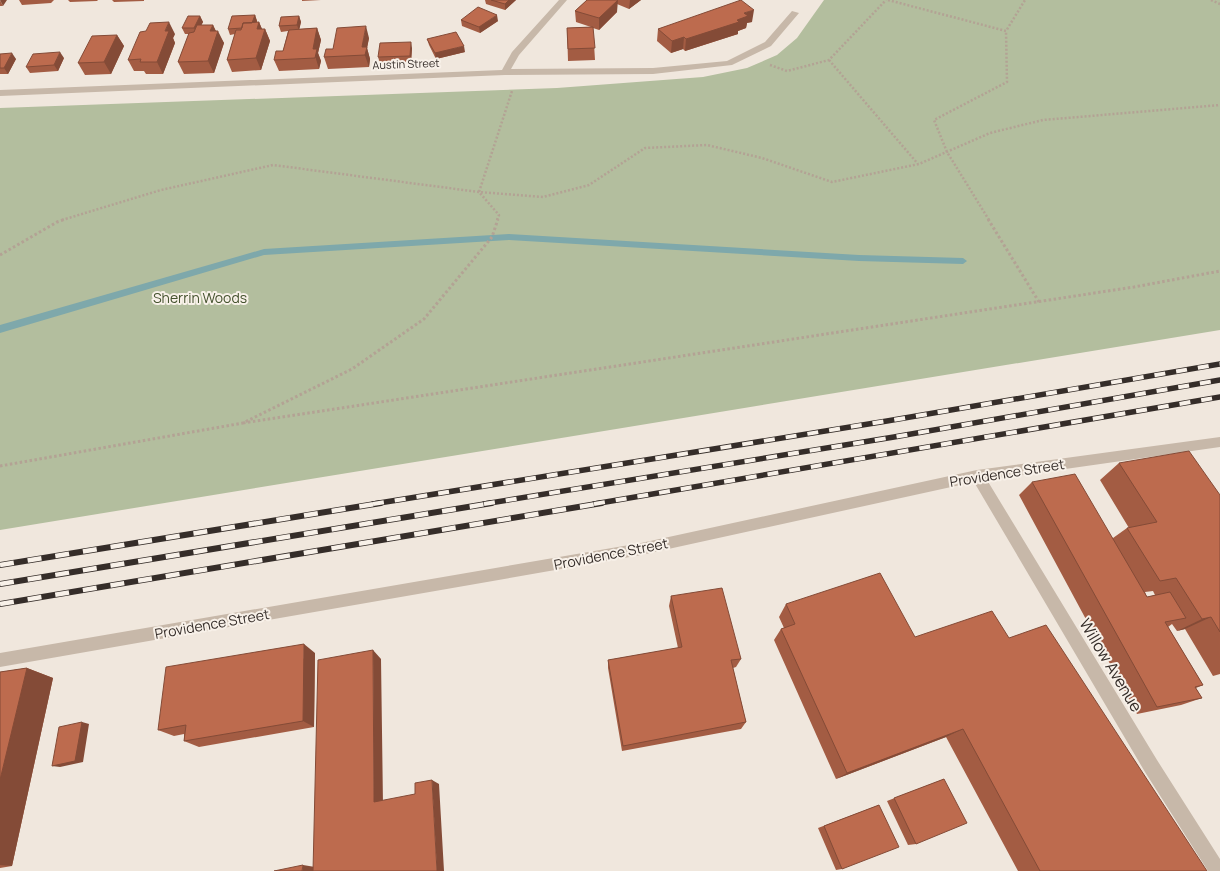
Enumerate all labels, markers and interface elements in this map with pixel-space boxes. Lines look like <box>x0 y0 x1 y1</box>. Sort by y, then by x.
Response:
street label: Austin Street <box>372 55 440 72</box>
park label: Sherrin Woods <box>153 288 247 307</box>
street label: Providence Street <box>948 454 1066 491</box>
street label: Providence Street <box>552 533 670 574</box>
street label: Providence Street <box>153 604 271 643</box>
street label: Willow Avenue <box>1074 614 1148 716</box>

